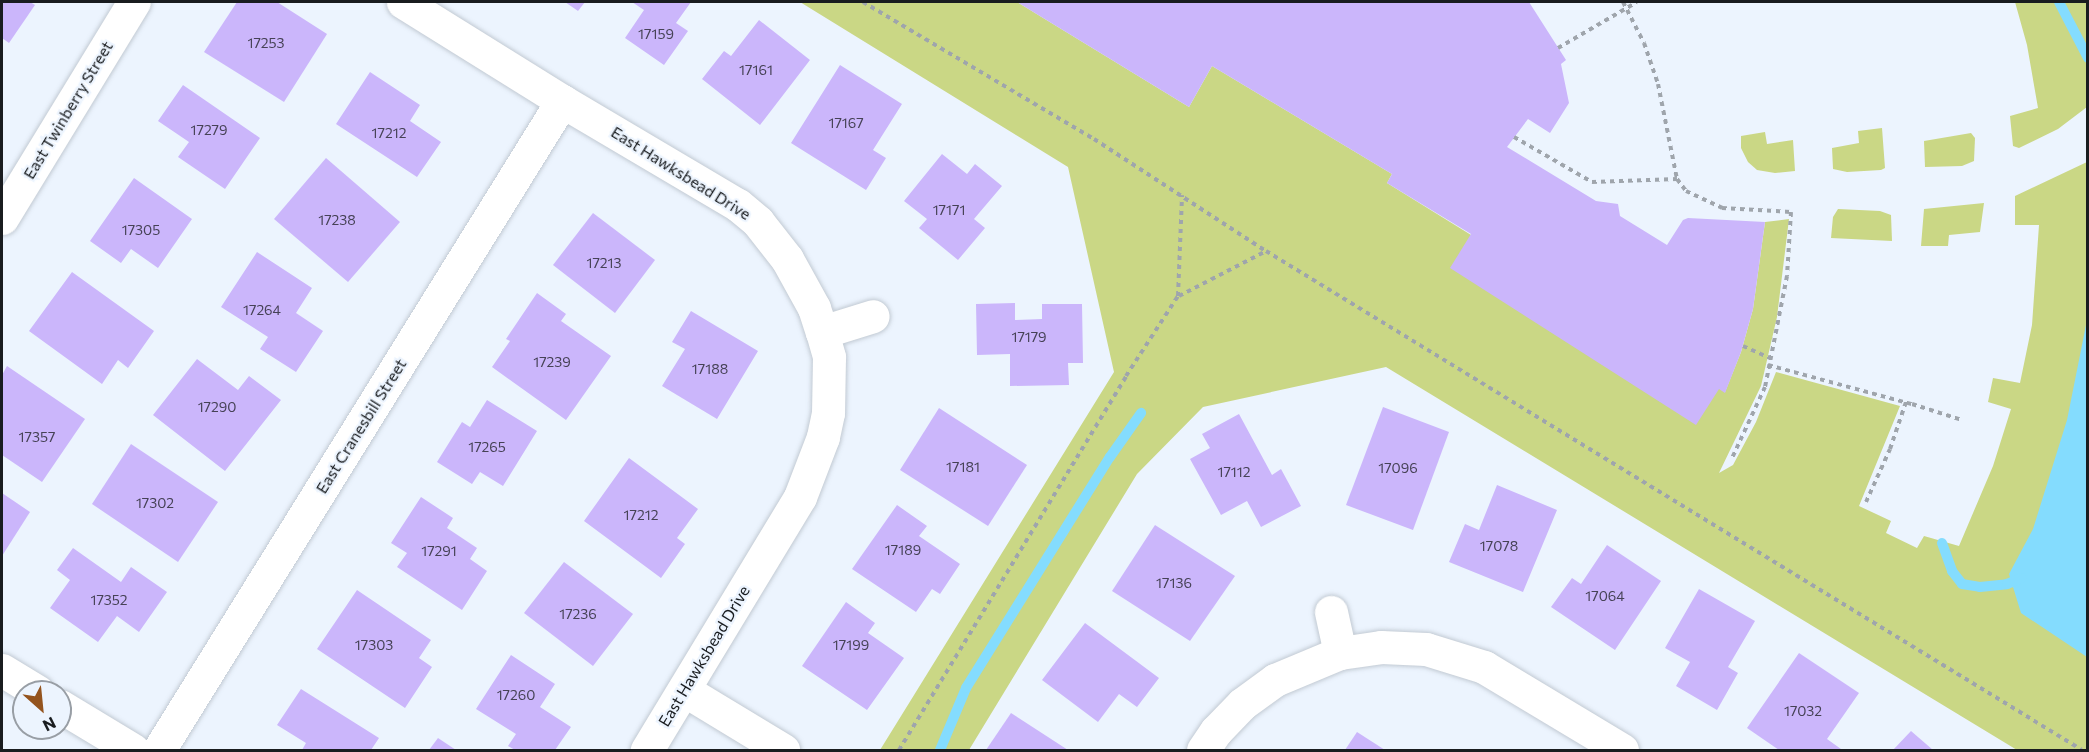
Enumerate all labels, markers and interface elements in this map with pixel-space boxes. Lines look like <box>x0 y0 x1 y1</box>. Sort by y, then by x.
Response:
house number: 17159 <box>638 26 674 42</box>
house number: 17253 <box>247 35 285 51</box>
street label: East Twinberry Street <box>19 38 117 182</box>
house number: 17161 <box>739 62 773 78</box>
house number: 17167 <box>828 115 864 131</box>
house number: 17279 <box>191 122 227 138</box>
street label: East Hawksbead Drive <box>608 122 754 224</box>
house number: 17212 <box>372 125 406 141</box>
house number: 17171 <box>933 202 965 218</box>
house number: 17238 <box>318 212 356 228</box>
house number: 17305 <box>122 222 160 238</box>
house number: 17213 <box>586 255 622 271</box>
house number: 17264 <box>243 302 281 318</box>
house number: 17179 <box>1011 329 1047 345</box>
house number: 17239 <box>533 354 571 370</box>
street label: East Cranesbill Street <box>312 355 410 497</box>
house number: 17188 <box>692 361 728 377</box>
house number: 17290 <box>198 399 236 415</box>
house number: 17357 <box>19 429 55 445</box>
house number: 17265 <box>468 439 506 455</box>
house number: 17181 <box>946 459 980 475</box>
house number: 17096 <box>1378 460 1418 476</box>
house number: 17112 <box>1217 464 1251 480</box>
house number: 17302 <box>136 495 174 511</box>
house number: 17212 <box>624 507 658 523</box>
house number: 17078 <box>1480 538 1518 554</box>
house number: 17189 <box>885 542 921 558</box>
house number: 17291 <box>421 543 457 559</box>
house number: 17136 <box>1156 575 1192 591</box>
street label: East Hawksbead Drive <box>654 582 754 730</box>
house number: 17064 <box>1585 588 1625 604</box>
house number: 17352 <box>90 592 128 608</box>
house number: 17236 <box>559 606 597 622</box>
house number: 17303 <box>355 637 393 653</box>
house number: 17199 <box>833 637 869 653</box>
north arrow <box>12 680 72 740</box>
house number: 17260 <box>497 687 535 703</box>
house number: 17032 <box>1784 703 1822 719</box>
text: N <box>40 714 59 736</box>

